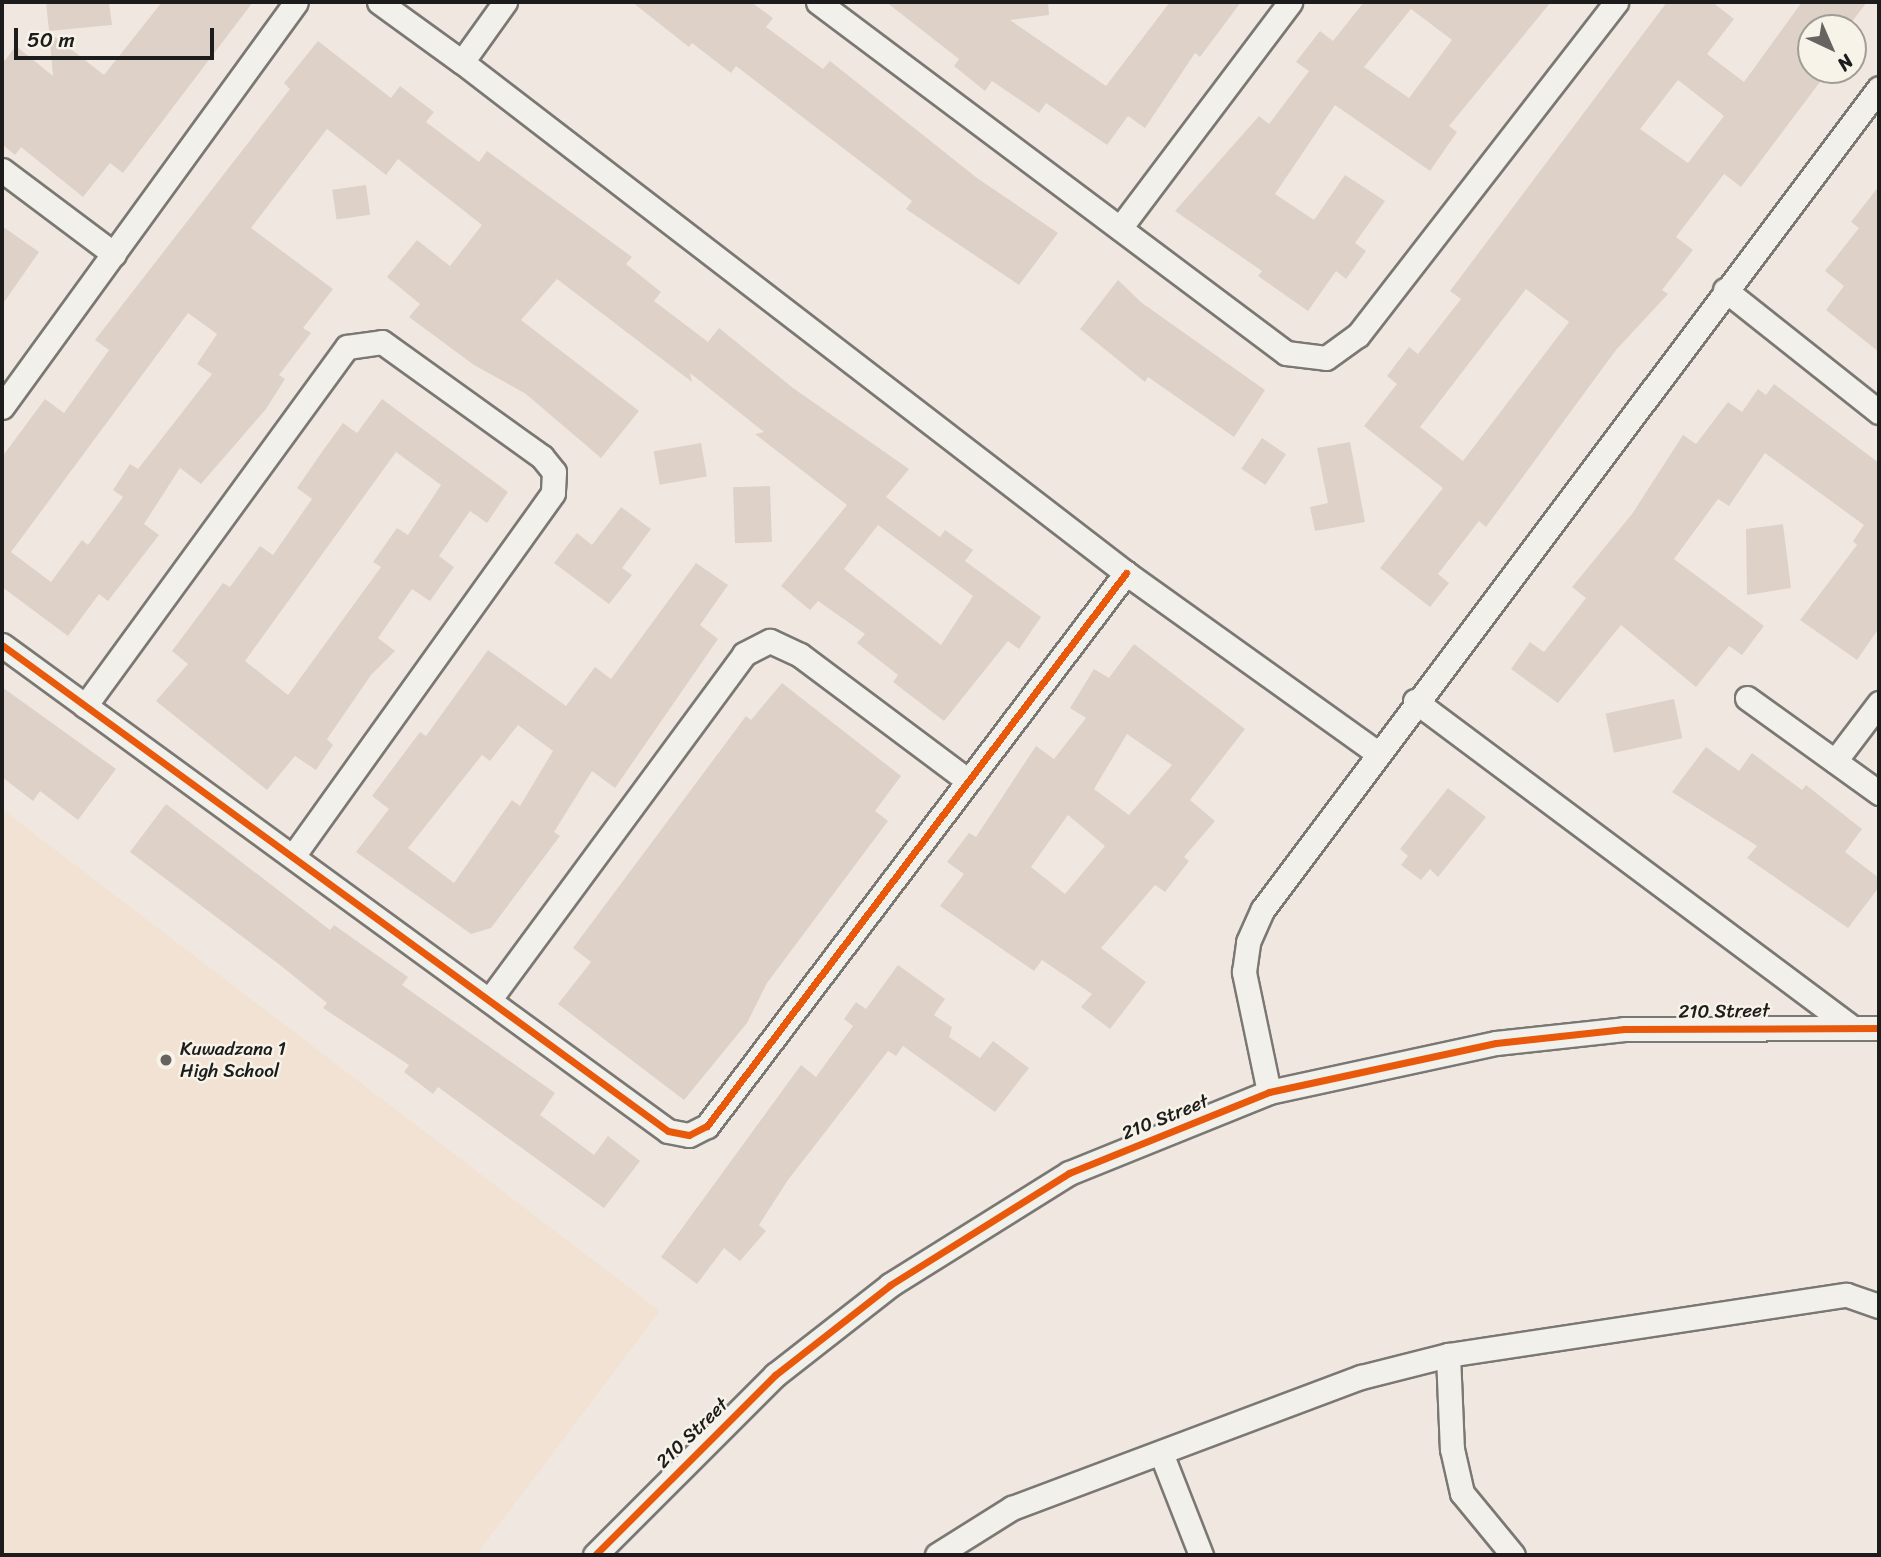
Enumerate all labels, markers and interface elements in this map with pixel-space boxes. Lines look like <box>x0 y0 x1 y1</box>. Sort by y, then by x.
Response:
scale bar <box>18 14 217 58</box>
north arrow <box>1797 14 1867 84</box>
text: 50 m <box>27 21 75 59</box>
text: N <box>1829 47 1862 79</box>
street label: 210 Street <box>1678 999 1770 1023</box>
place label: Kuwadzana 1 High School <box>180 1038 286 1082</box>
marker: Kuwadzana 1 High School <box>158 1052 174 1068</box>
street label: 210 Street <box>1118 1089 1212 1145</box>
street label: 210 Street <box>651 1393 733 1473</box>

